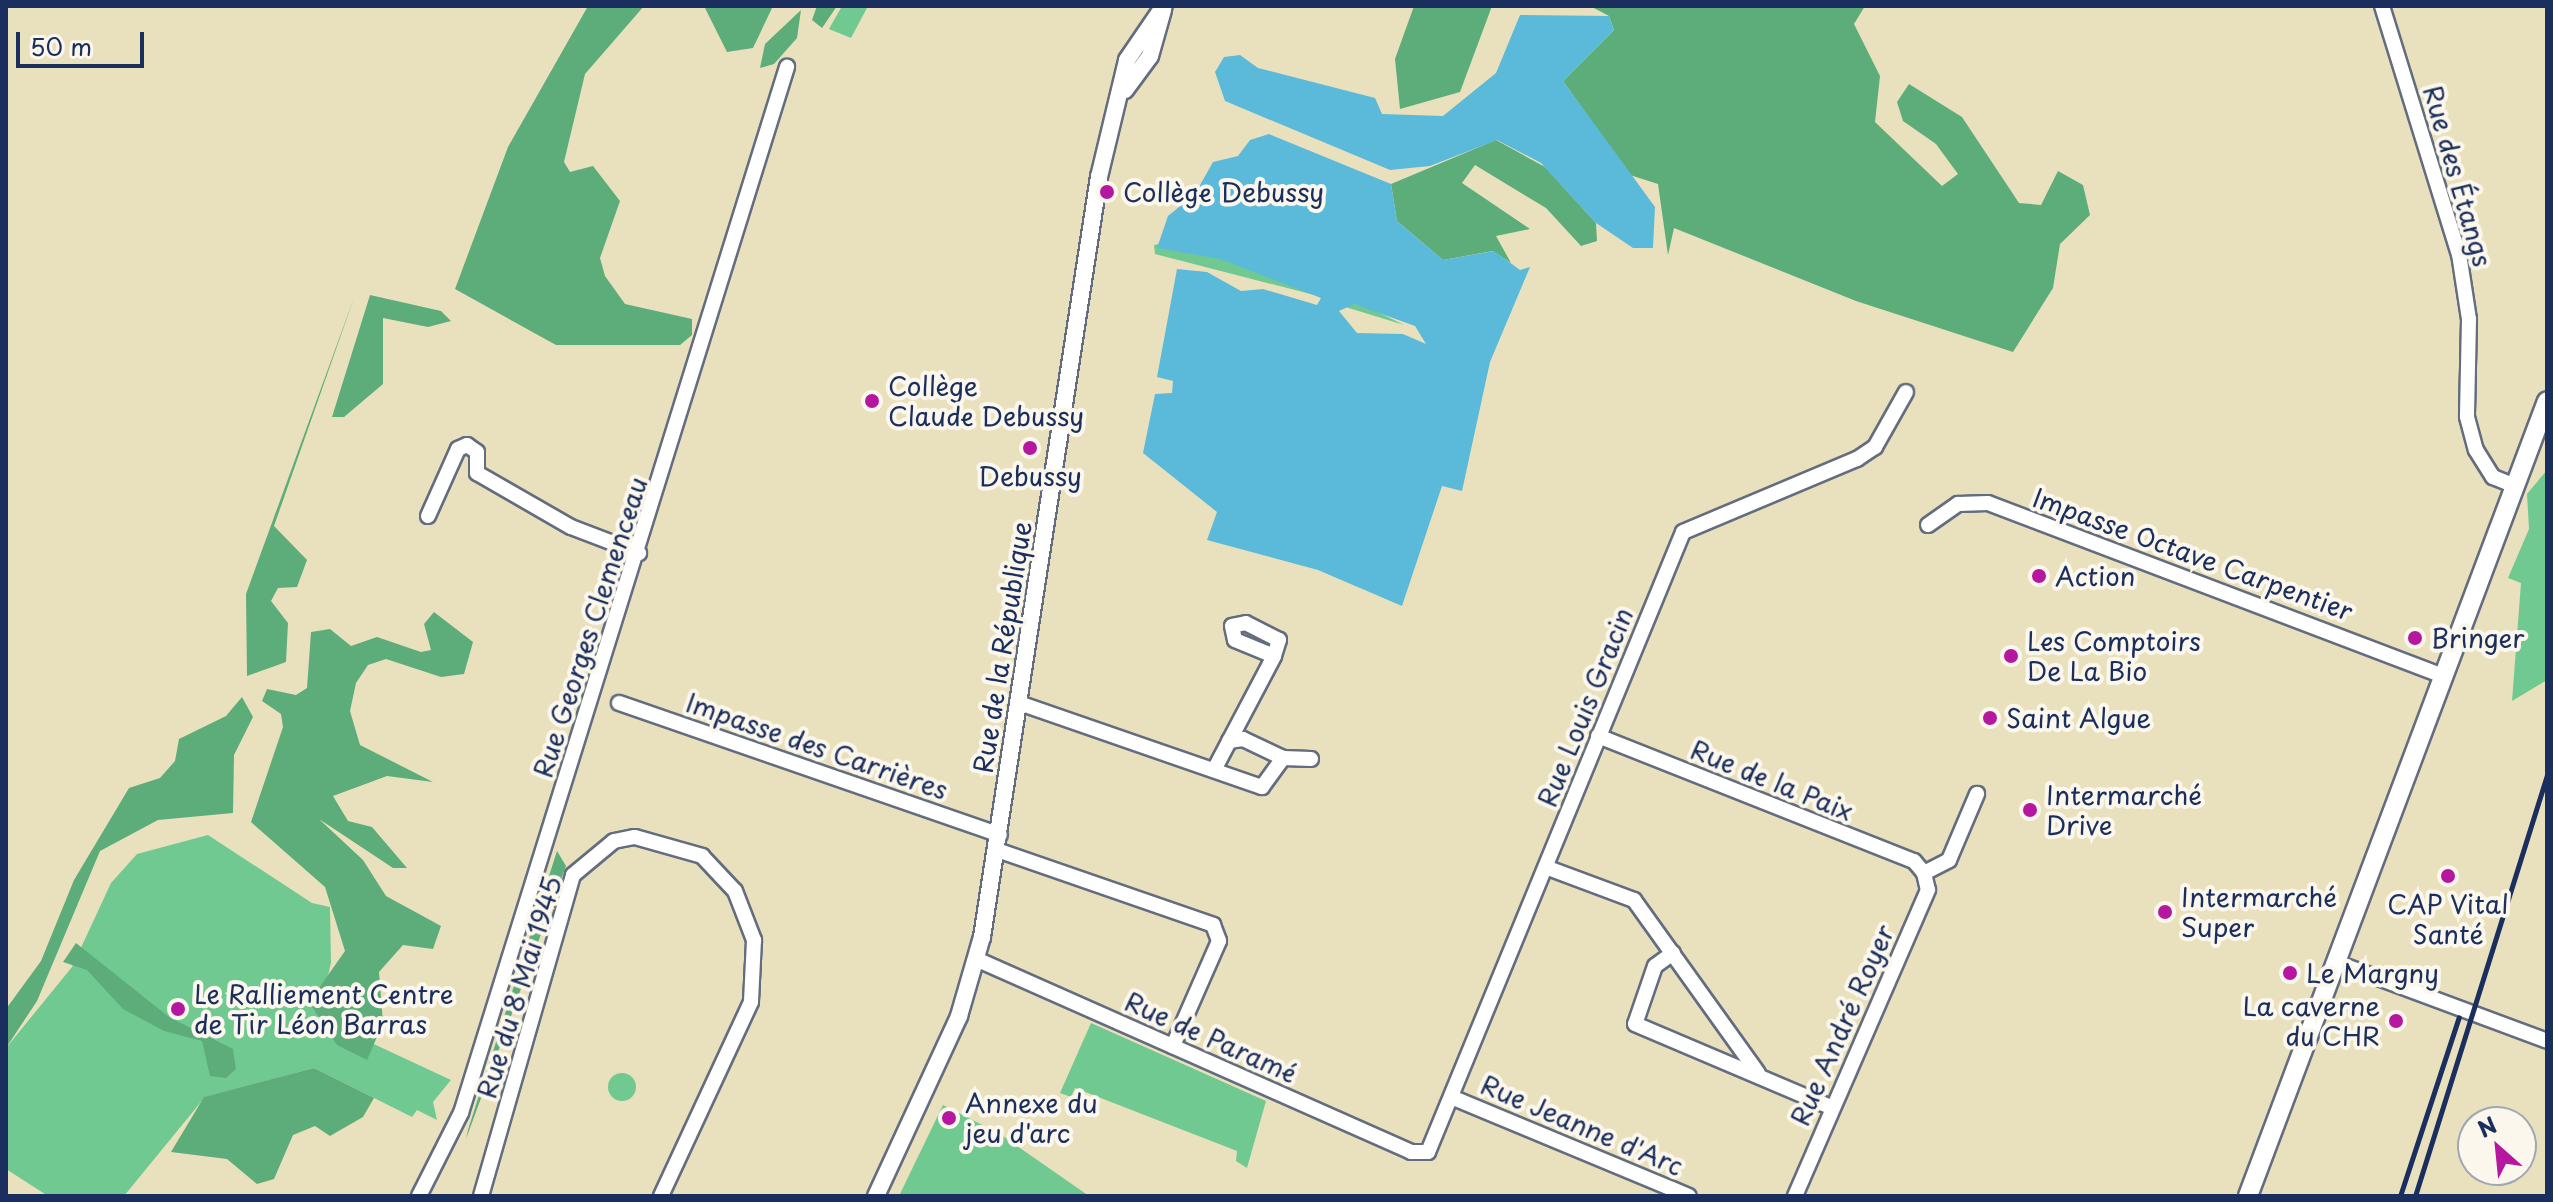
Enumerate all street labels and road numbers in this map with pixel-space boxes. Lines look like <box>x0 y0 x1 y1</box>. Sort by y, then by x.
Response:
street label: Rue des Étangs <box>2417 80 2499 272</box>
street label: Rue Georges Clemenceau <box>526 470 654 784</box>
street label: Impasse Octave Carpentier <box>2028 481 2358 627</box>
street label: Rue de la République <box>966 516 1038 778</box>
street label: Rue Louis Gracin <box>1531 603 1639 811</box>
street label: Impasse des Carrières <box>682 686 952 806</box>
street label: Rue de la Paix <box>1684 732 1860 828</box>
street label: Rue du 8 Mai 1945 <box>470 870 568 1104</box>
street label: Rue André Royer <box>1784 920 1900 1130</box>
street label: Rue de Paramé <box>1118 984 1304 1090</box>
street label: Rue Jeanne d'Arc <box>1475 1068 1689 1182</box>

